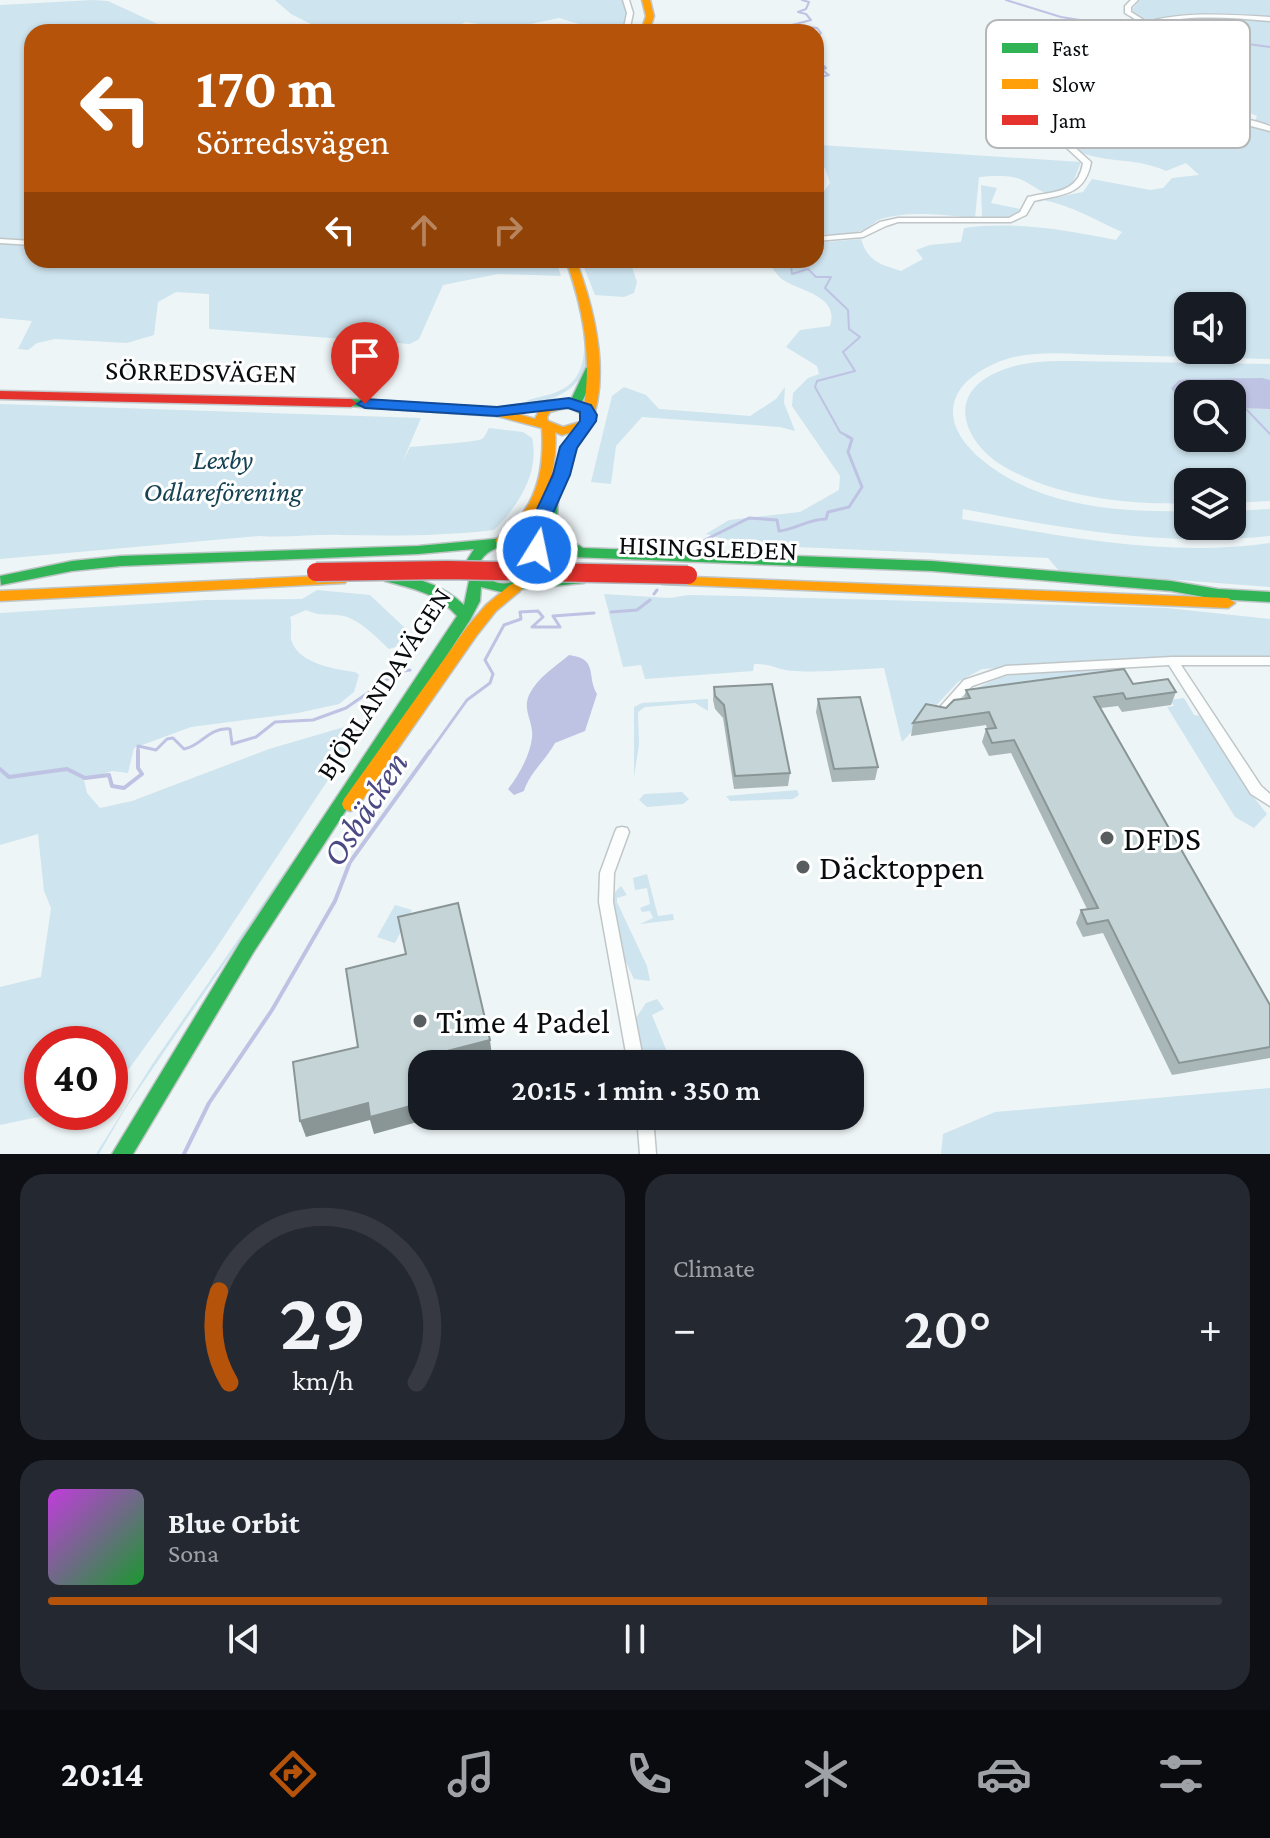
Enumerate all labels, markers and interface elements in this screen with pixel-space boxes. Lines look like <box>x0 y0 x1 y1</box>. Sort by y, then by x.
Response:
legend <box>986 20 1250 148</box>
text: Fast <box>1052 36 1089 61</box>
icon: left <box>64 56 168 160</box>
text: 170 m <box>196 57 335 119</box>
text: Slow <box>1052 72 1096 97</box>
text: Jam <box>1050 108 1087 133</box>
text: Sörredsvägen <box>196 122 390 162</box>
icon: left <box>318 208 362 252</box>
icon: ahead <box>402 208 446 252</box>
icon: right <box>486 208 530 252</box>
map controls <box>1174 292 1246 540</box>
button: sound <box>1174 292 1246 364</box>
pin <box>331 322 399 404</box>
icon: arrive <box>343 334 387 378</box>
street label: SÖRREDSVÄGEN <box>105 354 297 389</box>
button: search <box>1174 380 1246 452</box>
park label: Lexby Odlareförening <box>143 444 304 507</box>
button: layers <box>1174 468 1246 540</box>
position arrow <box>495 508 579 592</box>
street label: HISINGSLEDEN <box>618 529 798 566</box>
street label: BJÖRLANDAVÄGEN <box>310 582 457 785</box>
water label: Osbäcken <box>313 744 416 873</box>
place label: DFDS <box>1123 820 1201 857</box>
marker: DFDS <box>1098 829 1116 847</box>
place label: Däcktoppen <box>819 849 984 887</box>
marker: Däcktoppen <box>794 858 812 876</box>
place label: Time 4 Padel <box>436 1003 610 1040</box>
marker: Time 4 Padel <box>411 1012 429 1030</box>
speed limit sign: 40 <box>24 1026 128 1130</box>
text: 20:15 · 1 min · 350 m <box>512 1073 760 1106</box>
text: Climate <box>673 1254 755 1283</box>
text: 29 <box>279 1274 366 1367</box>
text: 20° <box>904 1294 991 1361</box>
text: − <box>673 1304 696 1352</box>
text: + <box>1199 1304 1222 1352</box>
text: km/h <box>292 1364 353 1396</box>
text: Blue Orbit <box>168 1506 299 1539</box>
text: Sona <box>168 1539 219 1568</box>
icon: previous <box>222 1617 266 1661</box>
icon: pause <box>613 1617 657 1661</box>
icon: next <box>1004 1617 1048 1661</box>
icon: directions <box>265 1746 321 1802</box>
icon: music <box>443 1746 499 1802</box>
icon: phone <box>621 1746 677 1802</box>
icon: climate <box>798 1746 854 1802</box>
icon: car <box>976 1746 1032 1802</box>
icon: filters <box>1153 1746 1209 1802</box>
text: 20:14 <box>61 1754 144 1794</box>

